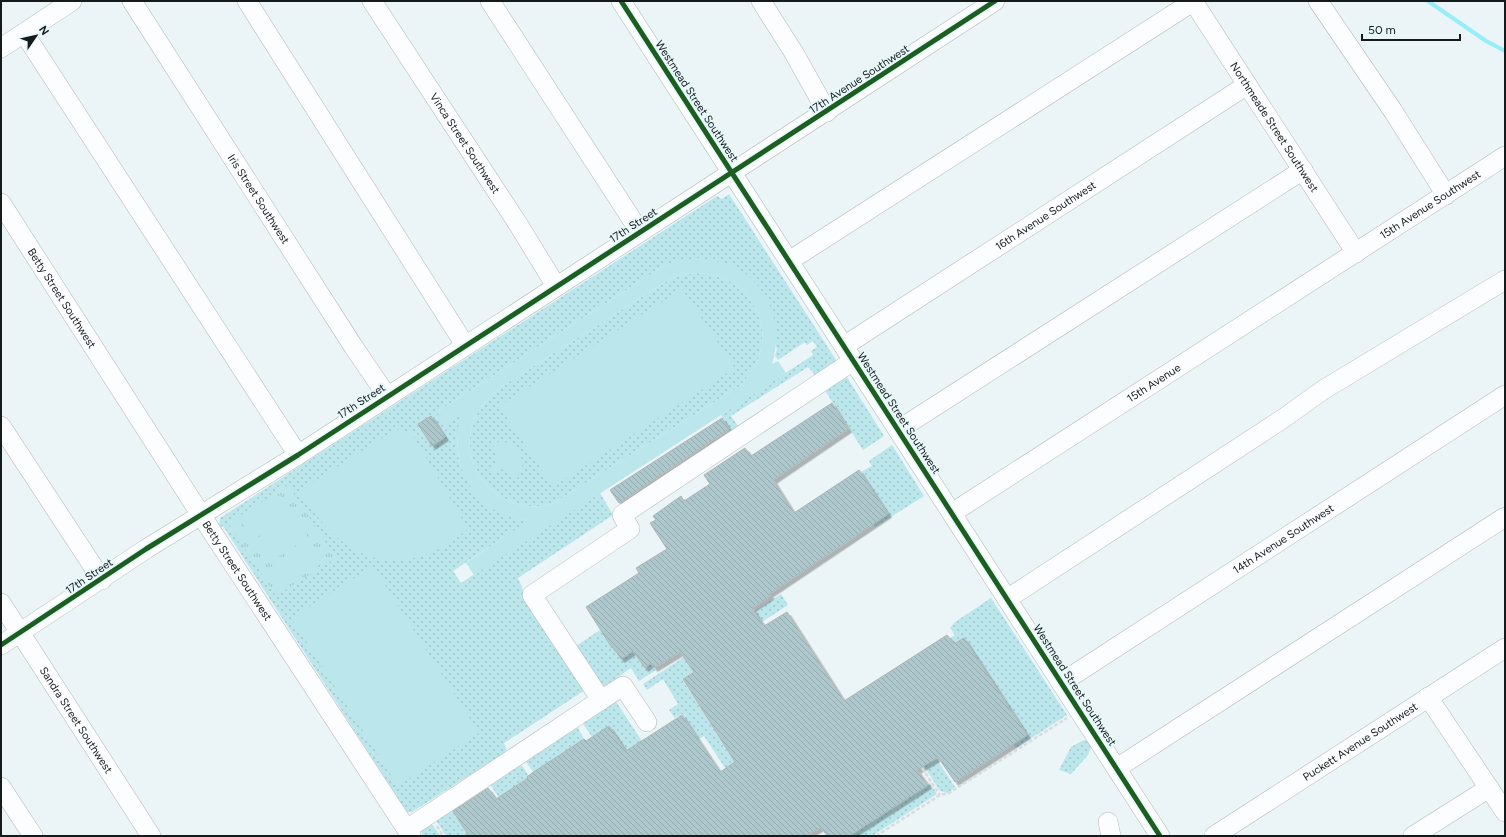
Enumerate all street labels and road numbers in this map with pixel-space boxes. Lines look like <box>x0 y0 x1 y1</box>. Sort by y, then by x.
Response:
street label: Westmead Street Southwest <box>652 38 741 165</box>
street label: 17th Avenue Southwest <box>807 42 912 117</box>
street label: Northmeade Street Southwest <box>1227 60 1321 195</box>
street label: Vinca Street Southwest <box>427 91 502 196</box>
street label: Iris Street Southwest <box>225 152 292 246</box>
street label: 15th Avenue Southwest <box>1378 168 1483 242</box>
street label: 16th Avenue Southwest <box>993 179 1098 253</box>
street label: 17th Street <box>607 205 660 246</box>
street label: Betty Street Southwest <box>25 246 98 351</box>
street label: Westmead Street Southwest <box>854 350 943 477</box>
street label: 15th Avenue <box>1125 361 1183 405</box>
street label: 17th Street <box>335 381 388 422</box>
street label: 14th Avenue Southwest <box>1231 502 1337 577</box>
street label: Betty Street Southwest <box>200 519 274 623</box>
street label: 17th Street <box>63 556 115 597</box>
street label: Westmead Street Southwest <box>1030 622 1119 749</box>
street label: Sandra Street Southwest <box>37 665 115 776</box>
street label: Puckett Avenue Southwest <box>1301 700 1420 784</box>

